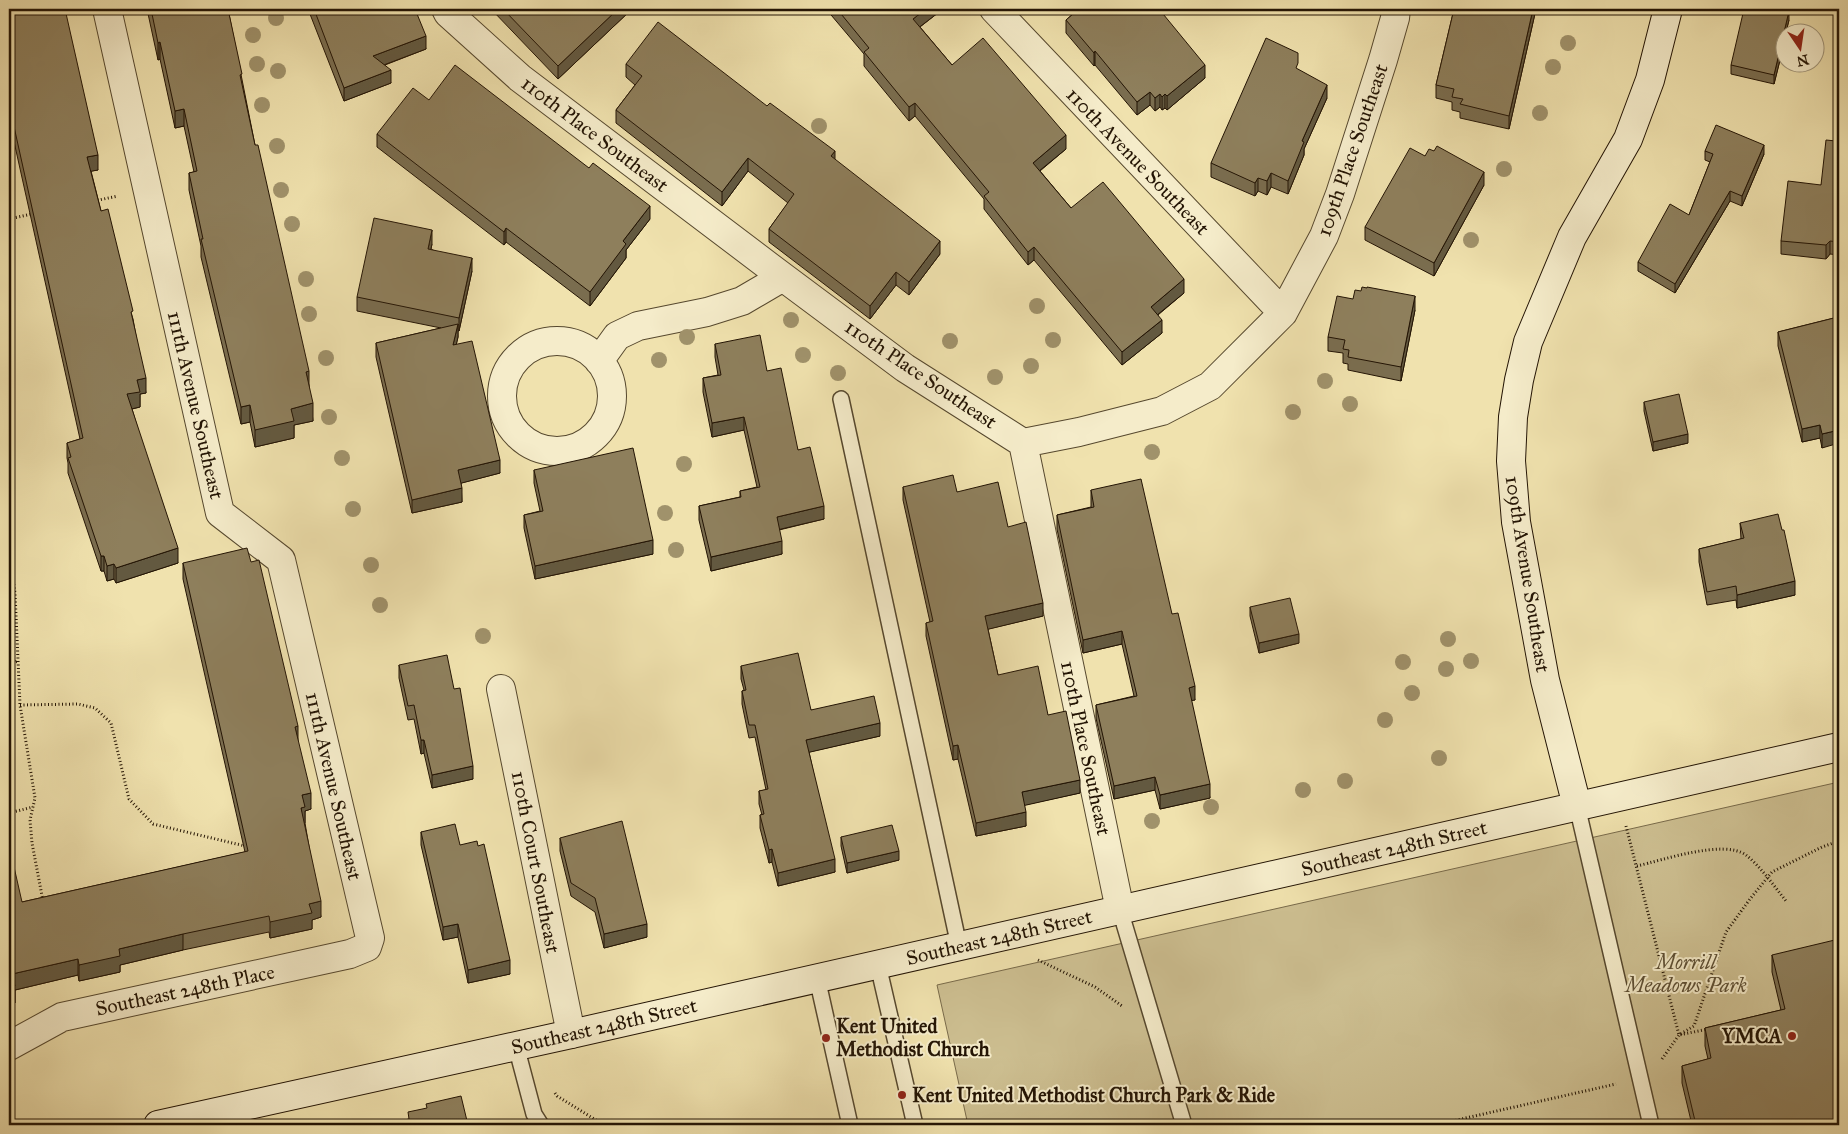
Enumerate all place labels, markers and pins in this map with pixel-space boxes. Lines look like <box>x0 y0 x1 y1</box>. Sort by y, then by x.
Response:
place label: Kent United Methodist Church <box>836 1014 990 1061</box>
place label: YMCA <box>1721 1024 1783 1048</box>
marker: YMCA <box>1786 1030 1798 1042</box>
marker: Kent United Methodist Church <box>820 1032 832 1044</box>
place label: Kent United Methodist Church Park & Ride <box>912 1083 1276 1107</box>
marker: Kent United Methodist Church Park & Ride <box>896 1089 908 1101</box>

